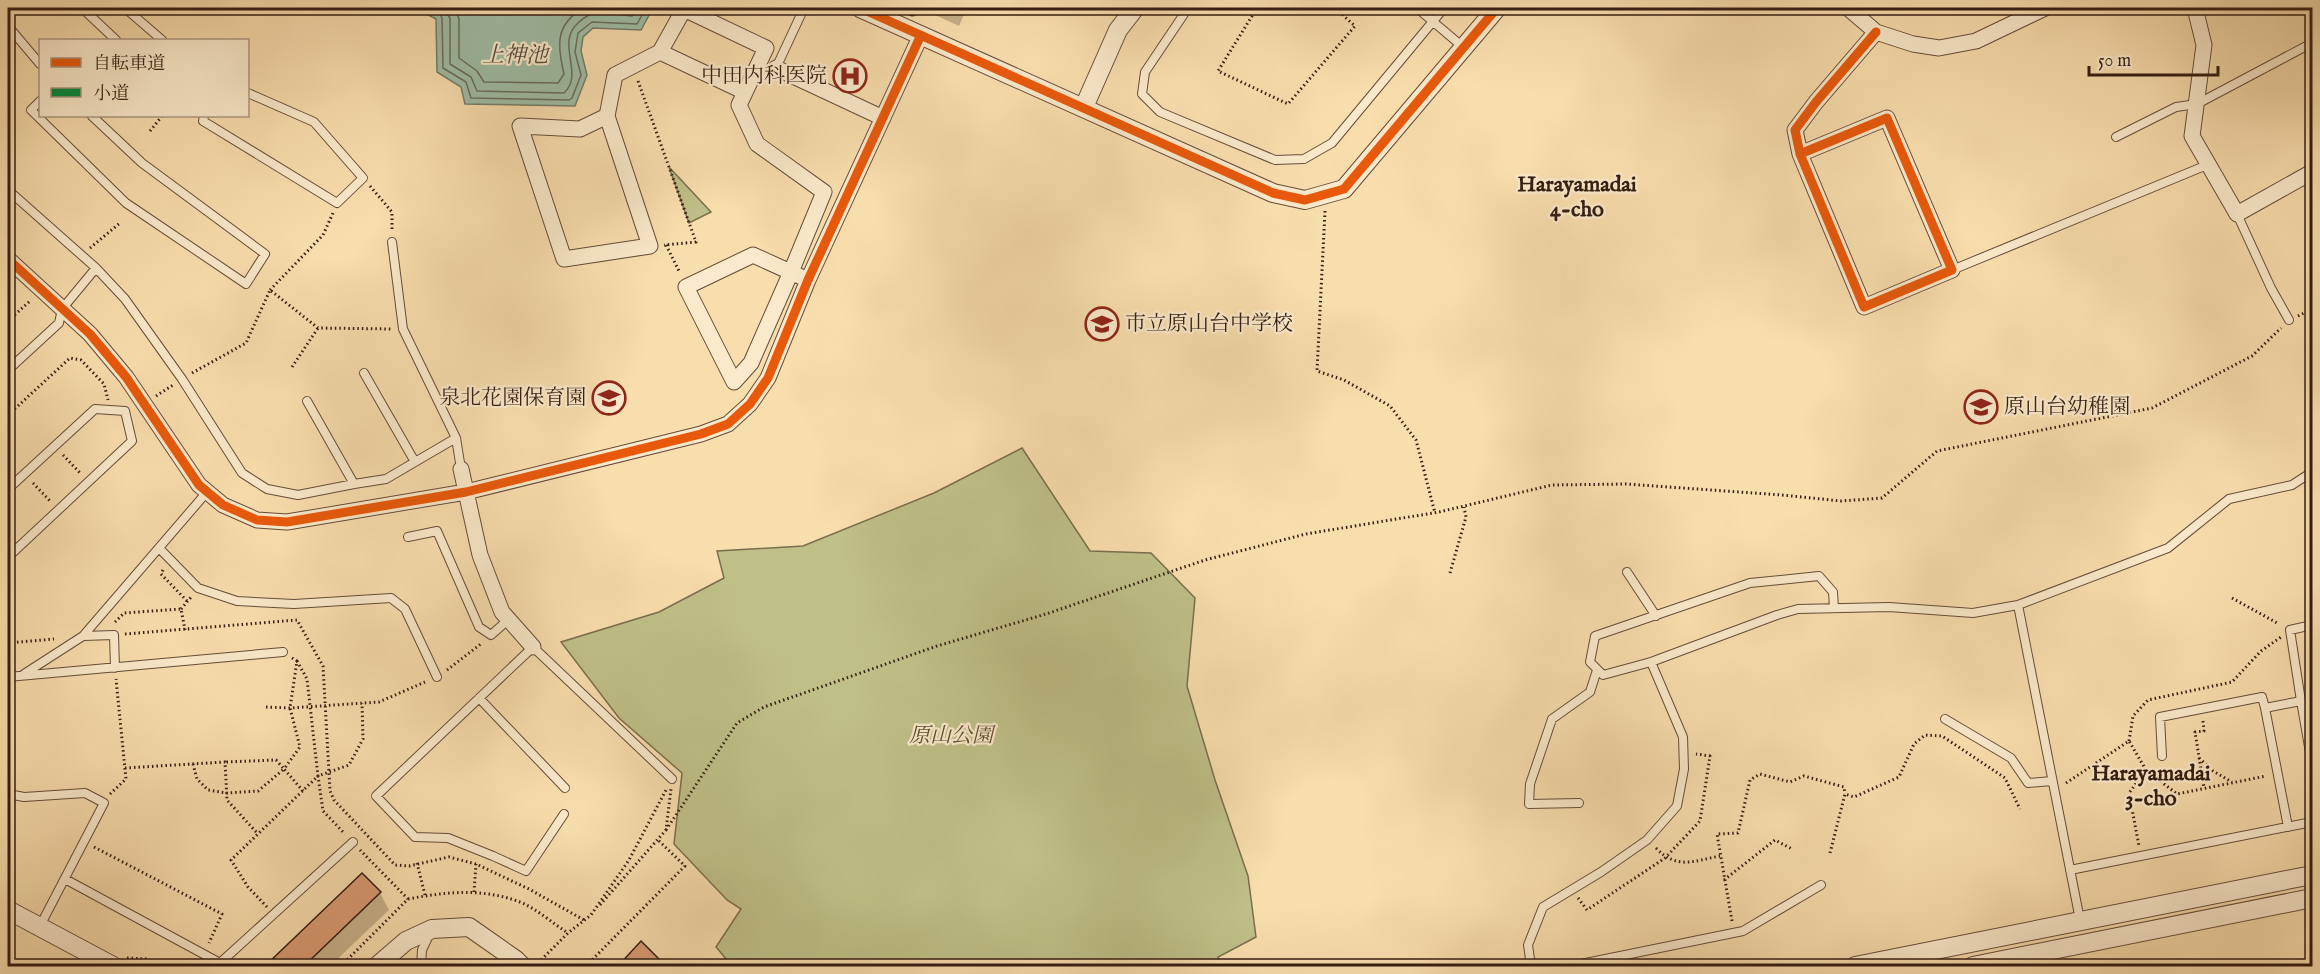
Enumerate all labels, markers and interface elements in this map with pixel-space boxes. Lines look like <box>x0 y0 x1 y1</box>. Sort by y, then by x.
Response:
legend <box>39 39 249 117</box>
scale bar <box>2089 39 2218 77</box>
water label: 上神池 <box>482 42 551 70</box>
text: 50 m <box>2098 50 2131 73</box>
text: 自転車道 <box>93 53 165 76</box>
hospital icon: 中田内科医院 <box>832 58 868 94</box>
place label: 中田内科医院 <box>701 63 827 90</box>
text: 小道 <box>93 83 129 106</box>
district label: Harayamadai 4-cho <box>1517 171 1637 224</box>
school or university icon: 市立原山台中学校 <box>1084 306 1120 342</box>
place label: 市立原山台中学校 <box>1125 311 1293 338</box>
school or university icon: 泉北花園保育園 <box>591 380 627 416</box>
place label: 泉北花園保育園 <box>439 385 586 412</box>
school or university icon: 原山台幼稚園 <box>1963 389 1999 425</box>
place label: 原山台幼稚園 <box>2004 394 2130 421</box>
park label: 原山公園 <box>909 723 996 750</box>
district label: Harayamadai 3-cho <box>2091 760 2211 813</box>

